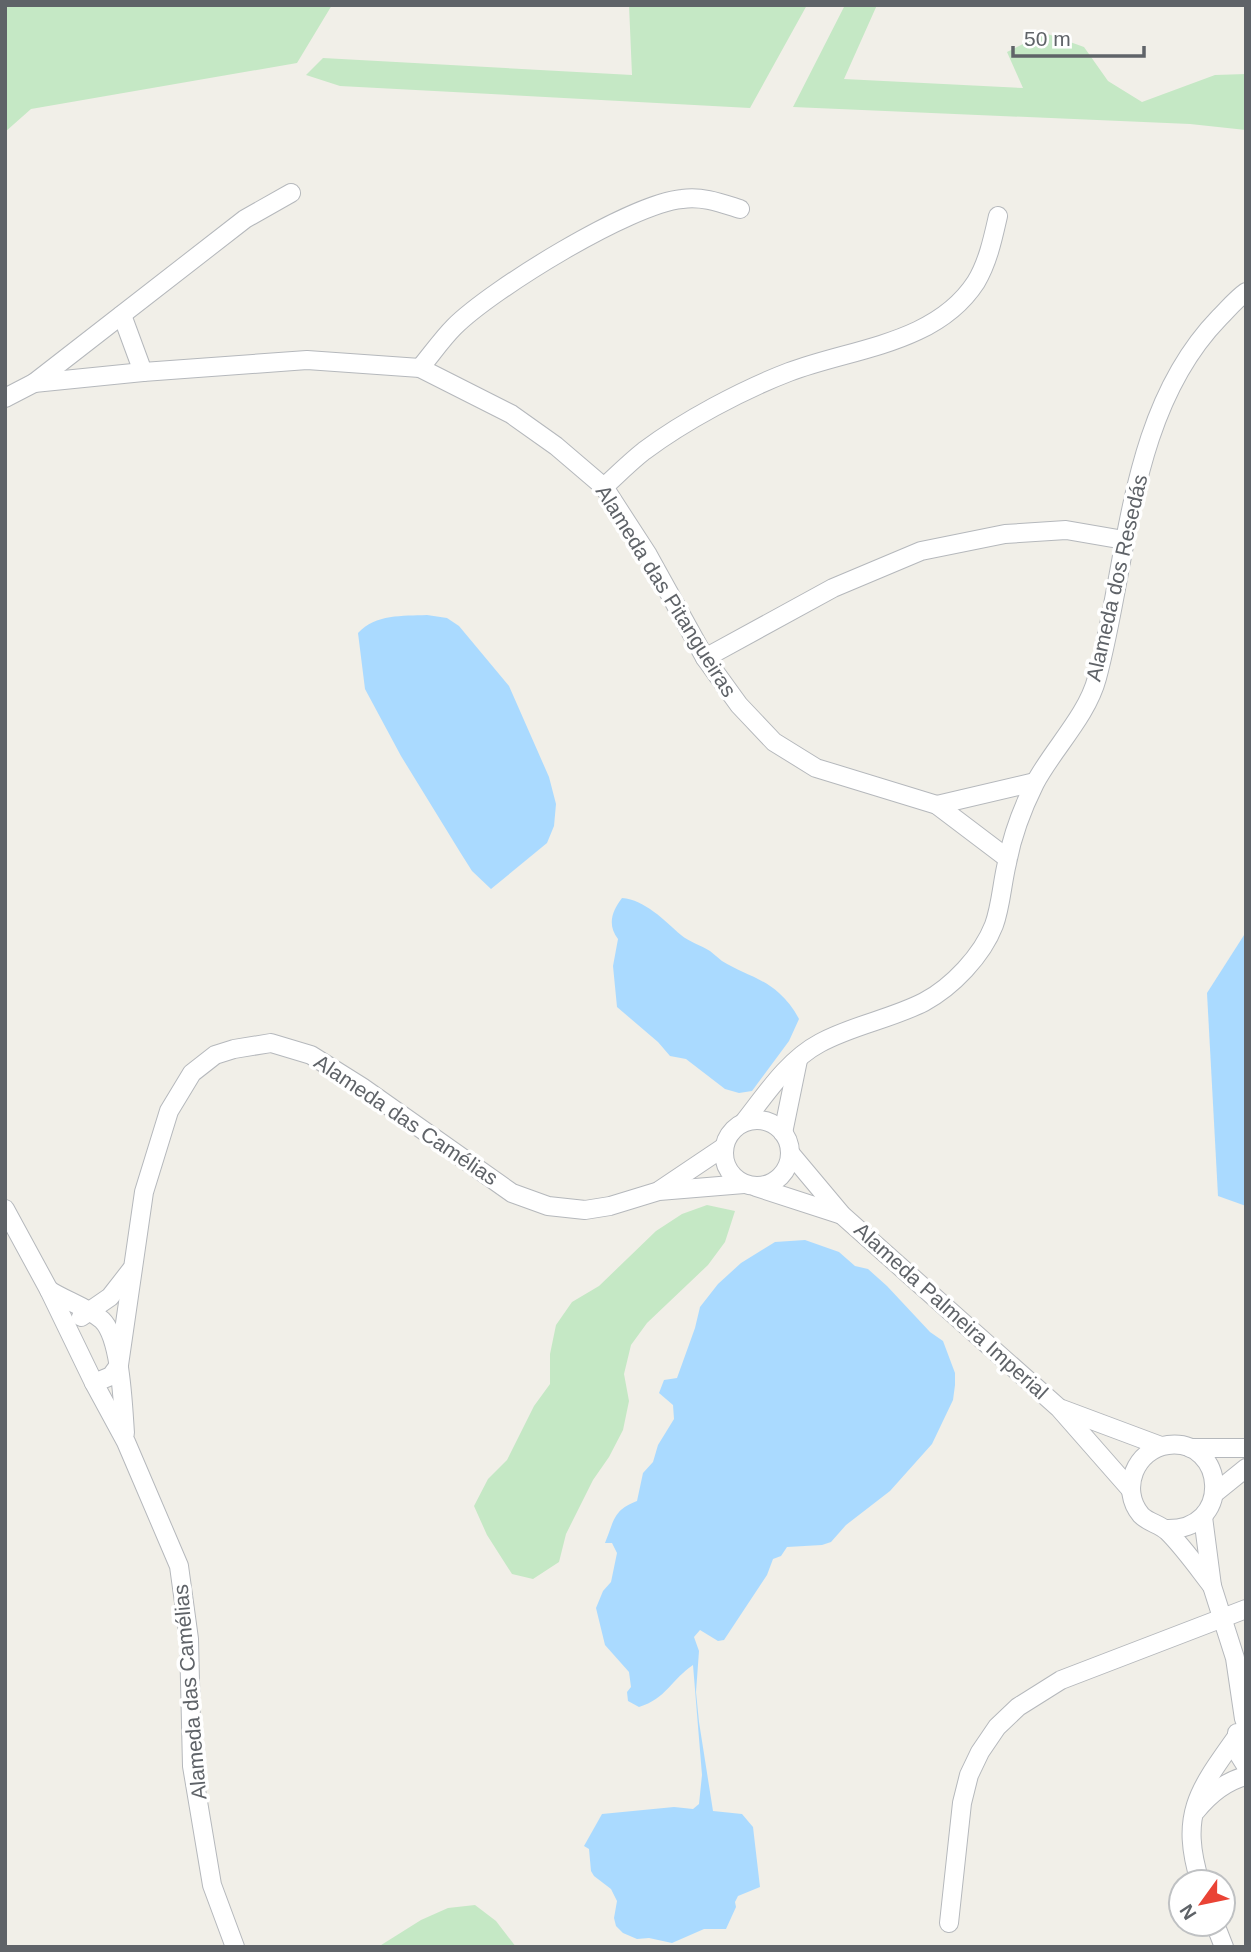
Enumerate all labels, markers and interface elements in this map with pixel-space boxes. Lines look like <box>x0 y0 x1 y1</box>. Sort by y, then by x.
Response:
scale bar <box>1013 14 1144 58</box>
text: 50 m <box>1024 27 1071 50</box>
street label: Alameda dos Resedás <box>1082 472 1151 683</box>
street label: Alameda das Pitangueiras <box>592 481 741 701</box>
street label: Alameda das Camélias <box>310 1050 502 1189</box>
street label: Alameda Palmeira Imperial <box>850 1218 1053 1404</box>
street label: Alameda das Camélias <box>169 1583 210 1801</box>
north arrow <box>1167 1868 1237 1938</box>
text: N <box>1176 1901 1201 1923</box>

